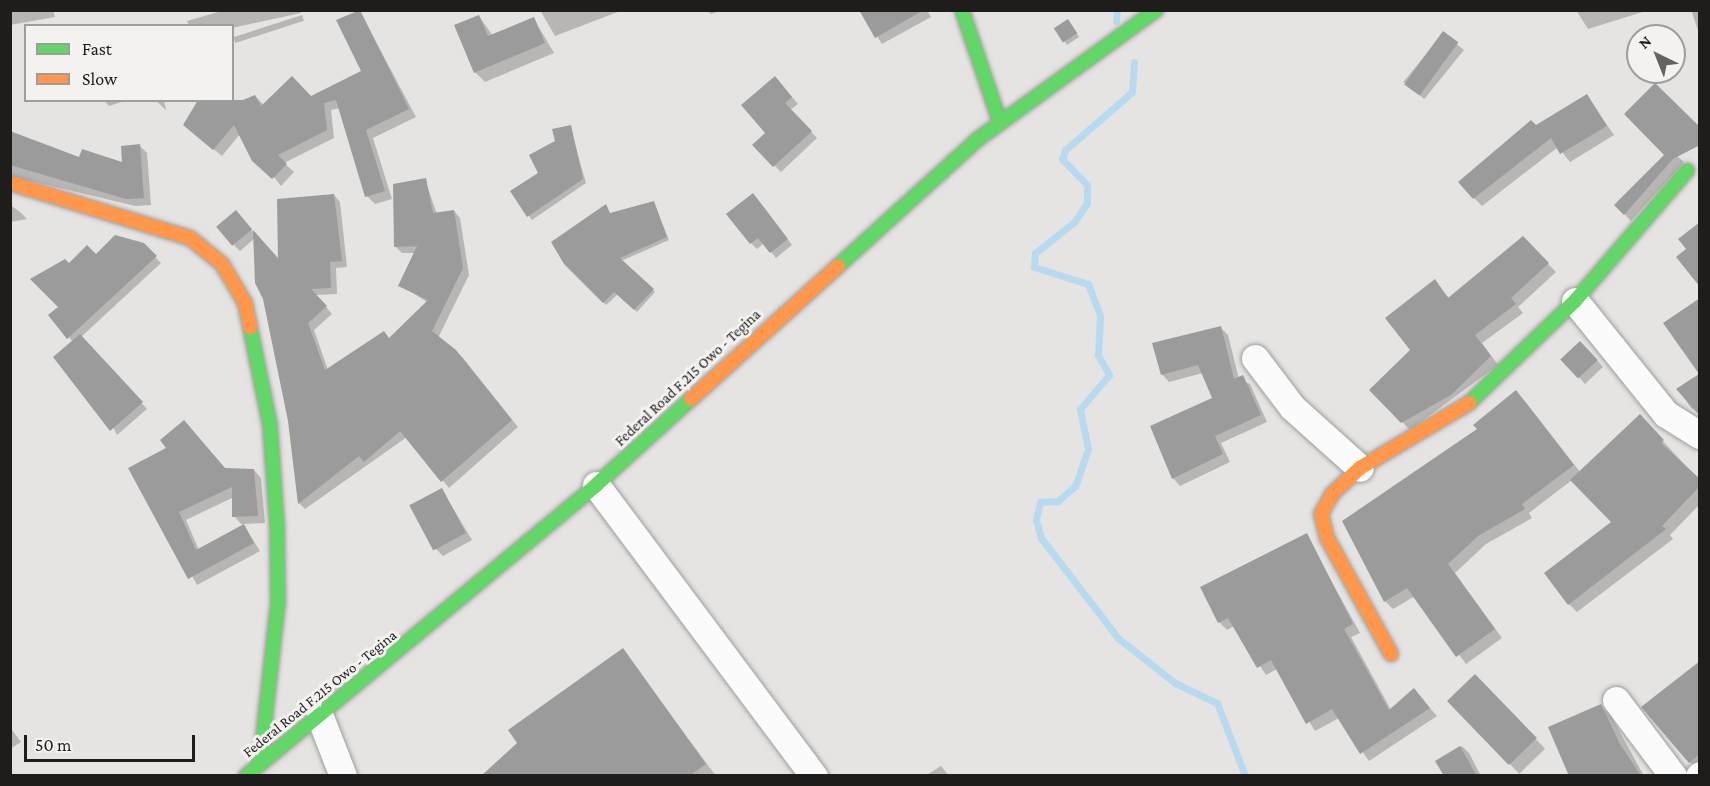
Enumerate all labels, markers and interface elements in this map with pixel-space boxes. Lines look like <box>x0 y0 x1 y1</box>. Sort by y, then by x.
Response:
legend <box>24 24 234 102</box>
north arrow <box>1626 24 1686 84</box>
text: N <box>1635 32 1655 52</box>
text: Fast <box>82 39 112 59</box>
text: Slow <box>82 69 117 89</box>
street label: Federal Road F.215 Owo - Tegina <box>611 306 765 450</box>
street label: Federal Road F.215 Owo - Tegina <box>240 626 400 762</box>
scale bar <box>27 723 198 761</box>
text: 50 m <box>35 735 72 755</box>

